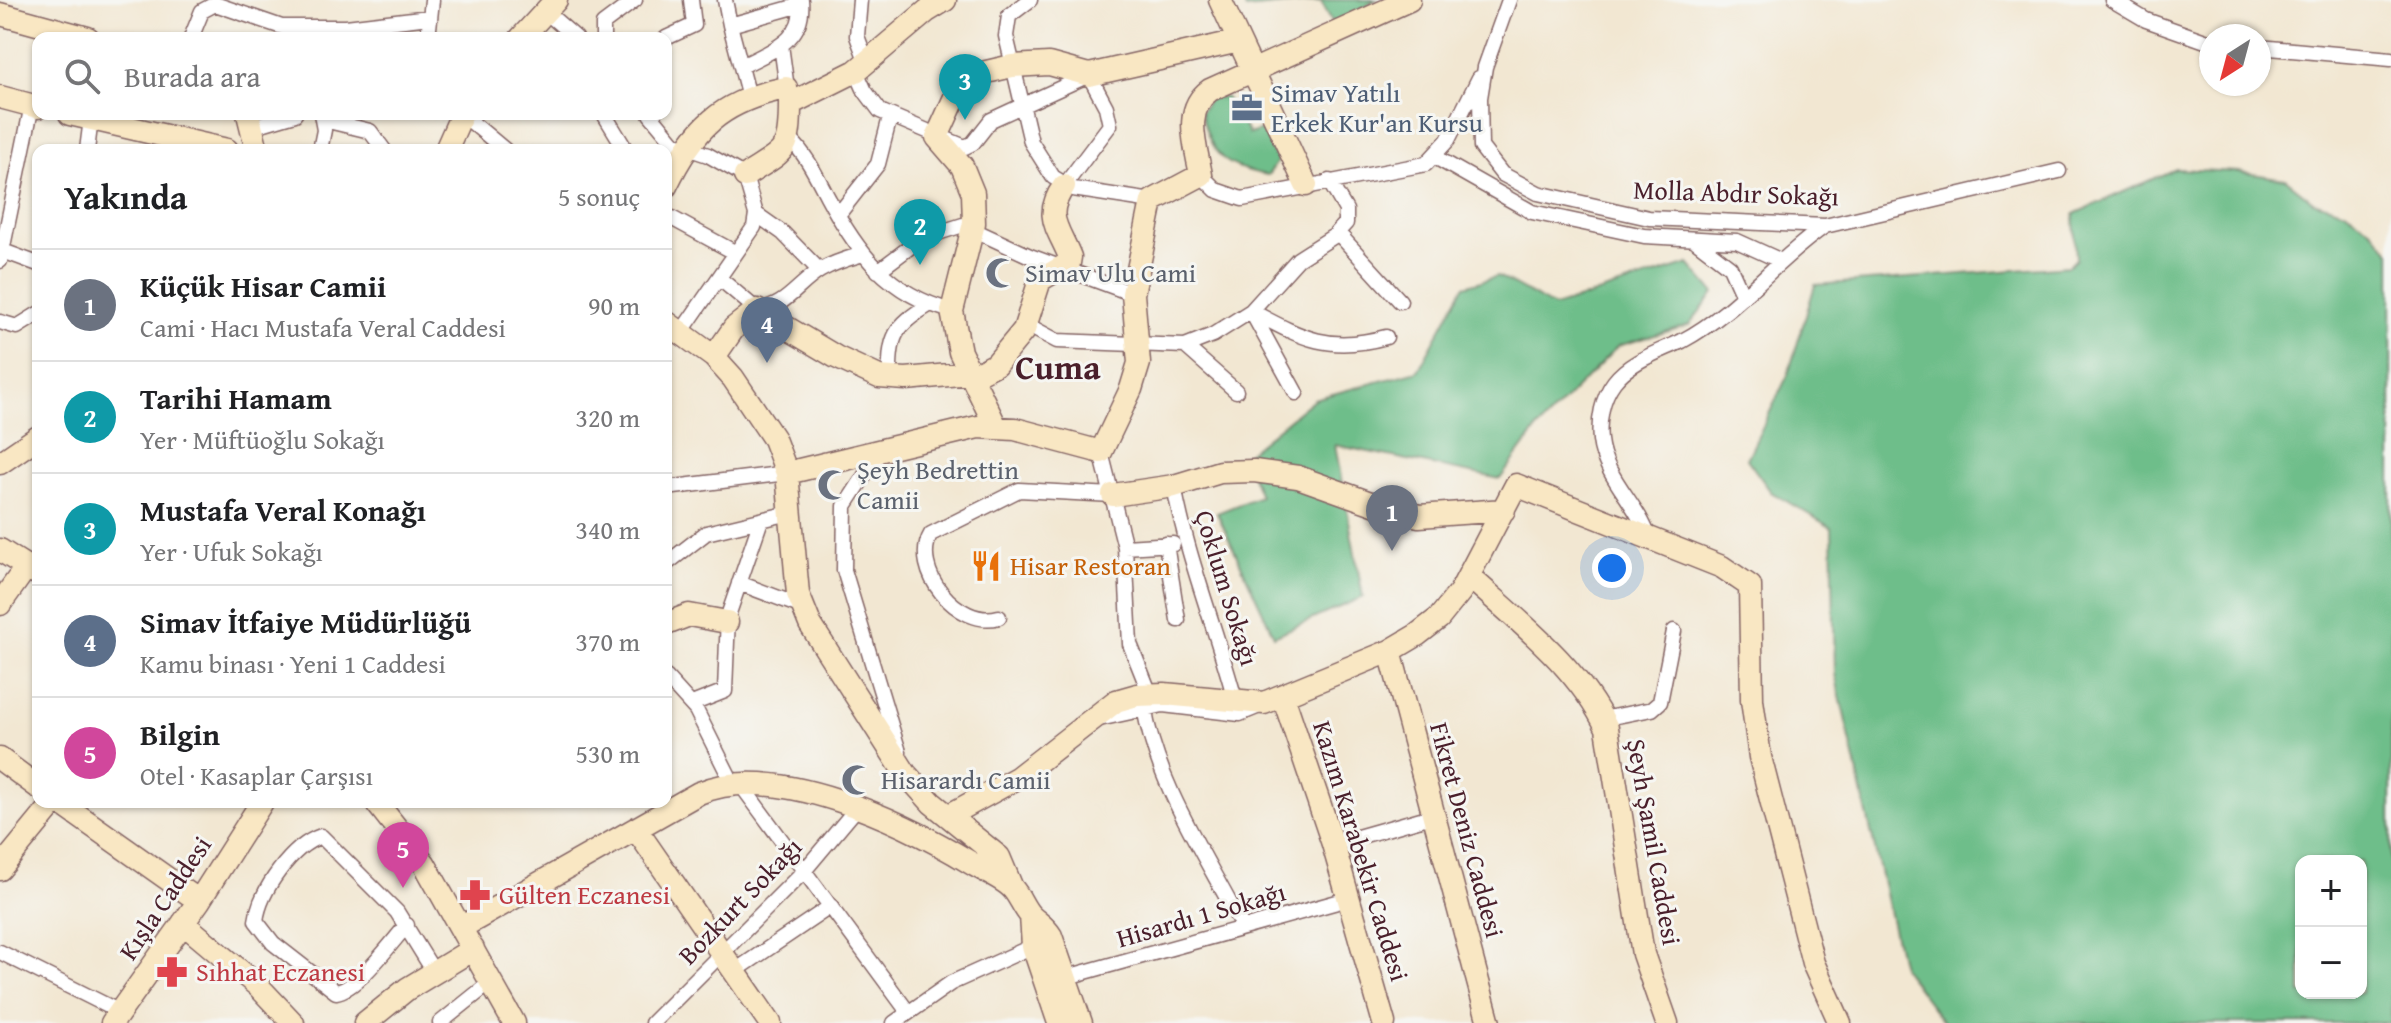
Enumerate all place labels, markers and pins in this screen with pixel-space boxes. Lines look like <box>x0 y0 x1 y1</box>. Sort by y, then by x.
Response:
pin: 3 <box>939 54 991 120</box>
place label: Simav Yatılı Erkek Kur'an Kursu <box>1271 73 1483 142</box>
office icon: Simav Yatılı Erkek Kur'an Kursu <box>1230 91 1264 125</box>
pin: 2 <box>894 199 946 265</box>
place label: Simav Ulu Cami <box>1025 253 1196 292</box>
mosque icon: Simav Ulu Cami <box>984 256 1018 290</box>
pin: 4 <box>741 297 793 363</box>
place label: Şeyh Bedrettin Camii <box>857 450 1019 519</box>
mosque icon: Şeyh Bedrettin Camii <box>816 468 850 502</box>
pin: 1 <box>1366 485 1418 551</box>
place label: Hisar Restoran <box>1010 546 1171 585</box>
restaurant icon: Hisar Restoran <box>969 549 1003 583</box>
place label: Hisarardı Camii <box>881 760 1051 799</box>
mosque icon: Hisarardı Camii <box>840 763 874 797</box>
pin: 5 <box>377 822 429 888</box>
place label: Gülten Eczanesi <box>499 875 670 914</box>
pharmacy icon: Gülten Eczanesi <box>458 878 492 912</box>
place label: Sıhhat Eczanesi <box>196 952 365 991</box>
pharmacy icon: Sıhhat Eczanesi <box>155 955 189 989</box>

